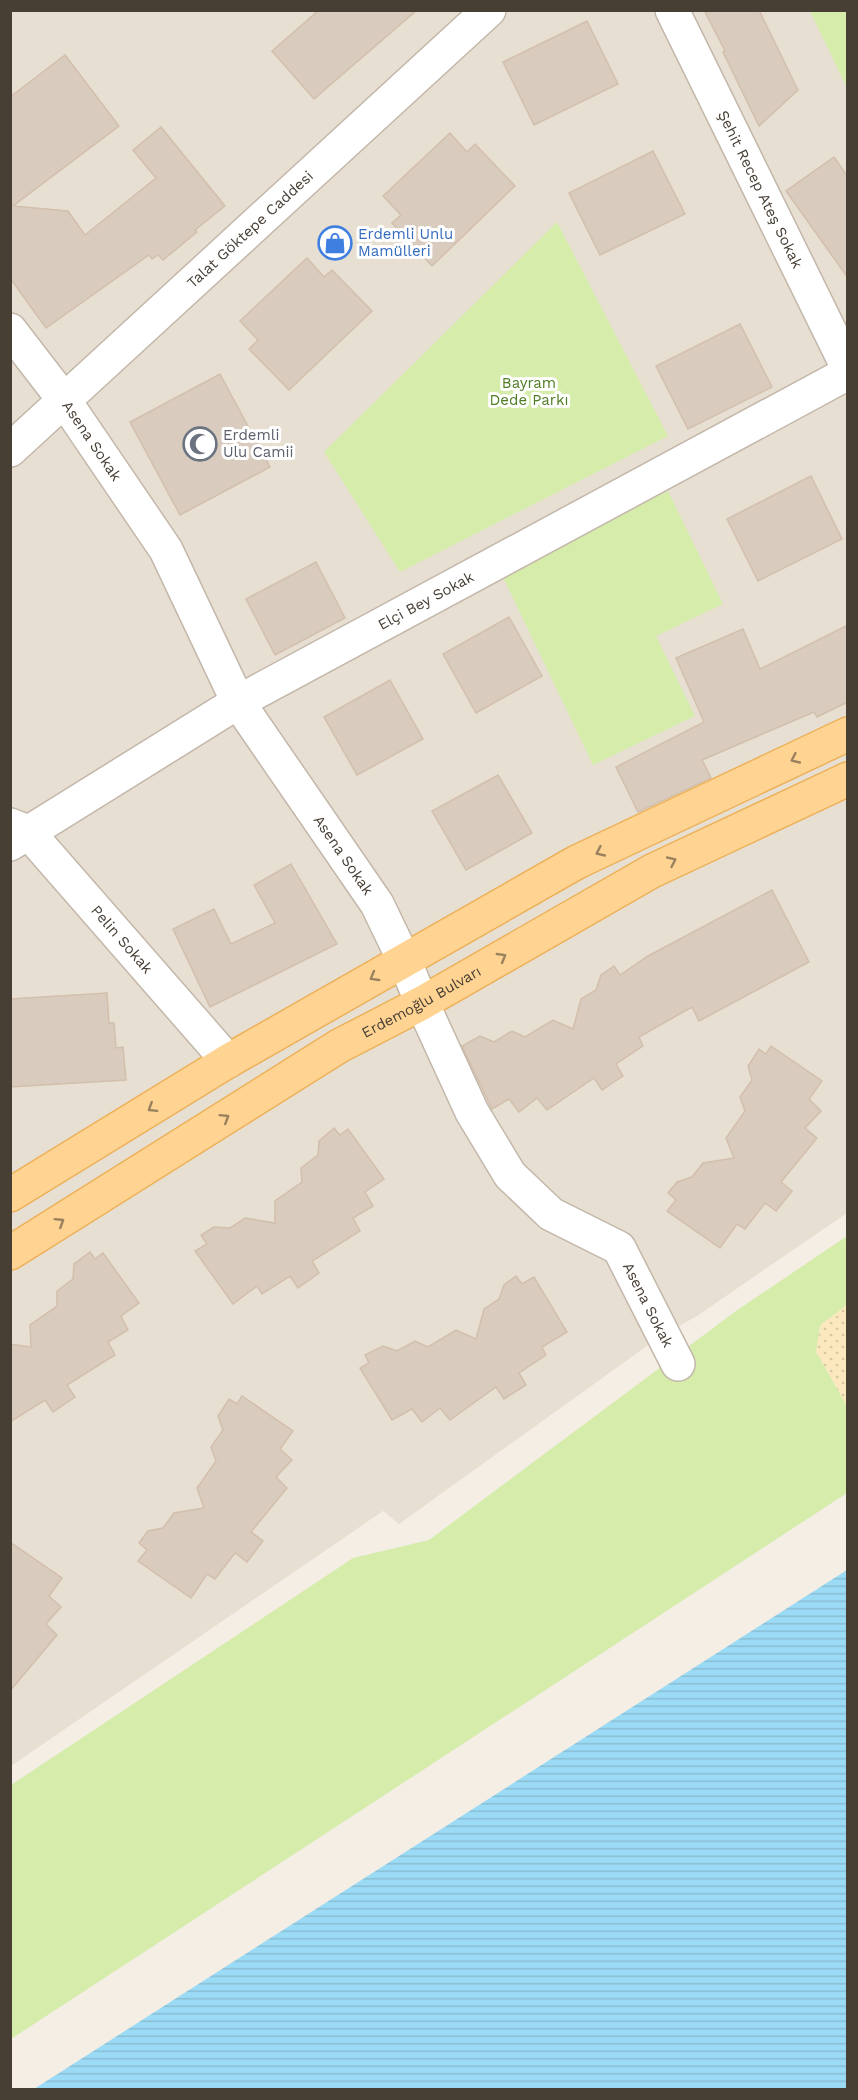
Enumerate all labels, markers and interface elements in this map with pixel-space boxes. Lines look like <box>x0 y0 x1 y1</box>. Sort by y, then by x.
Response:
street label: Şehit Recep Ateş Sokak <box>714 108 807 272</box>
street label: Talat Göktepe Caddesi <box>183 167 317 292</box>
shop icon: Erdemli Unlu Mamülleri <box>317 225 353 261</box>
place label: Erdemli Unlu Mamülleri <box>358 225 453 260</box>
park label: Bayram Dede Parkı <box>490 374 568 409</box>
street label: Asena Sokak <box>58 398 126 485</box>
mosque icon: Erdemli Ulu Camii <box>182 426 218 462</box>
place label: Erdemli Ulu Camii <box>223 426 294 461</box>
street label: Elçi Bey Sokak <box>375 567 477 634</box>
one-way arrow <box>790 751 801 763</box>
street label: Asena Sokak <box>310 812 377 899</box>
one-way arrow <box>595 844 606 856</box>
one-way arrow <box>666 857 677 869</box>
street label: Pelin Sokak <box>87 902 157 978</box>
one-way arrow <box>496 953 507 964</box>
street label: Erdemoğlu Bulvarı <box>358 962 484 1042</box>
one-way arrow <box>370 970 380 981</box>
one-way arrow <box>148 1100 158 1112</box>
one-way arrow <box>219 1113 229 1125</box>
one-way arrow <box>54 1217 64 1229</box>
street label: Asena Sokak <box>619 1259 677 1351</box>

